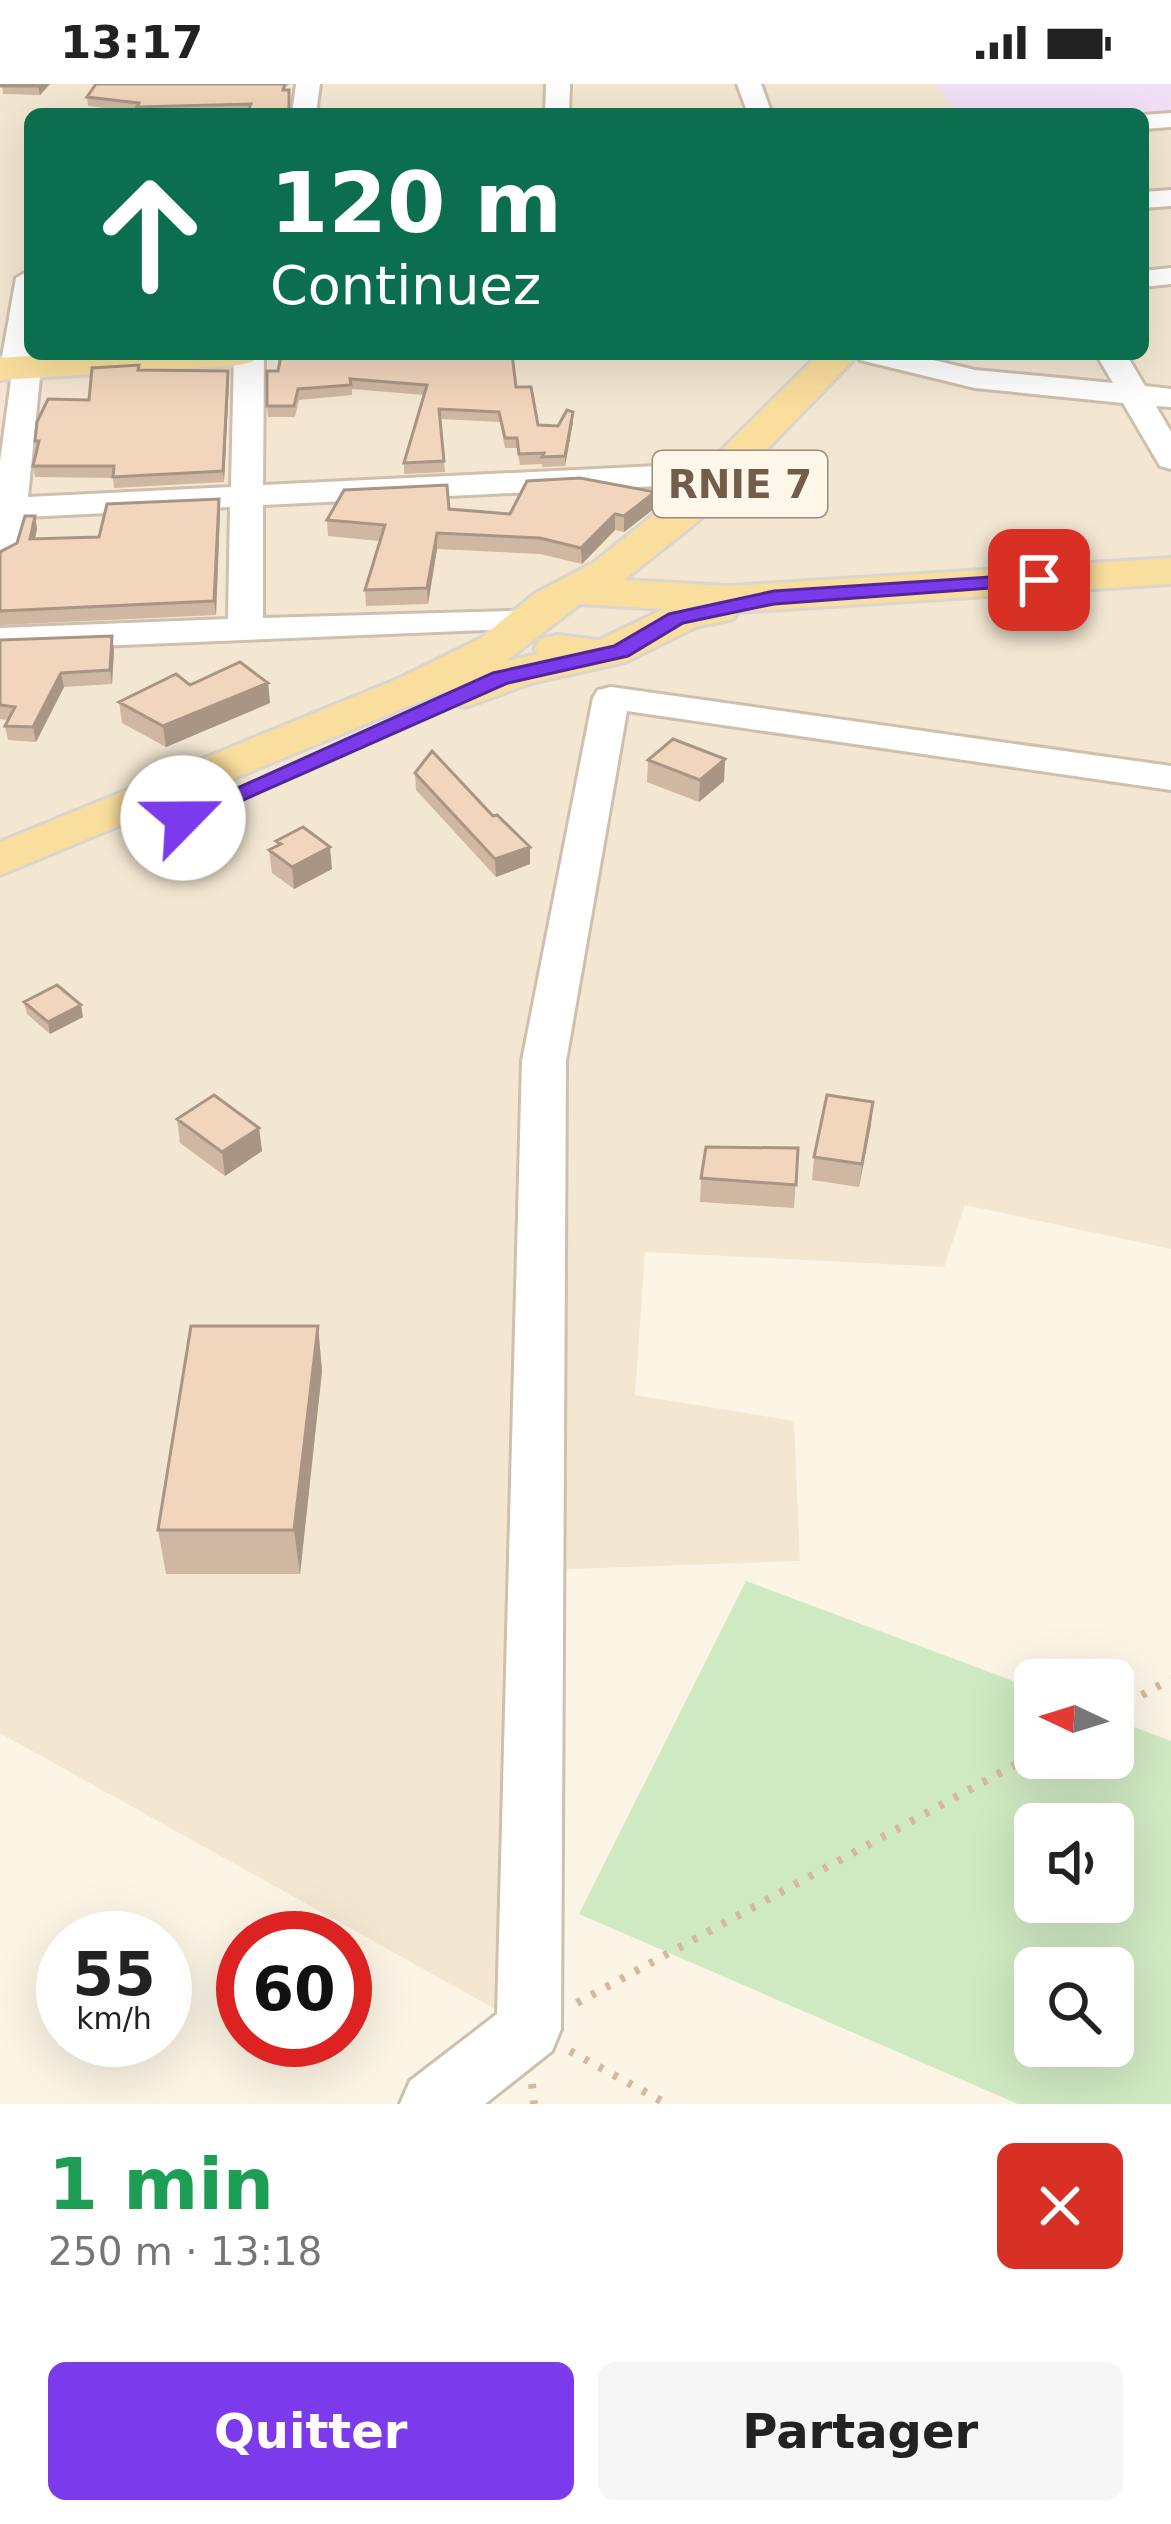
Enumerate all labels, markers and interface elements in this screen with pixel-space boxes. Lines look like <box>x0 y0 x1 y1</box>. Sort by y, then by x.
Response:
text: 13:17 <box>60 16 203 69</box>
text: 120 m <box>270 154 562 252</box>
icon: ahead <box>72 156 228 312</box>
text: Continuez <box>270 254 541 317</box>
road number: RNIE 7 <box>653 451 827 517</box>
pin <box>988 529 1090 631</box>
icon: arrive <box>1006 547 1072 613</box>
position arrow <box>120 755 246 881</box>
north arrow <box>1014 1659 1134 1779</box>
map controls <box>1014 1659 1134 2067</box>
button: sound <box>1014 1803 1134 1923</box>
speed limit sign: 60 <box>216 1911 372 2067</box>
text: 55 <box>72 1939 156 2009</box>
button: search <box>1014 1947 1134 2067</box>
text: km/h <box>76 2001 152 2036</box>
text: 1 min <box>48 2142 274 2226</box>
button: close <box>997 2143 1123 2269</box>
text: 250 m · 13:18 <box>48 2229 322 2274</box>
button: Quitter <box>48 2362 574 2500</box>
button: Partager <box>598 2362 1123 2500</box>

